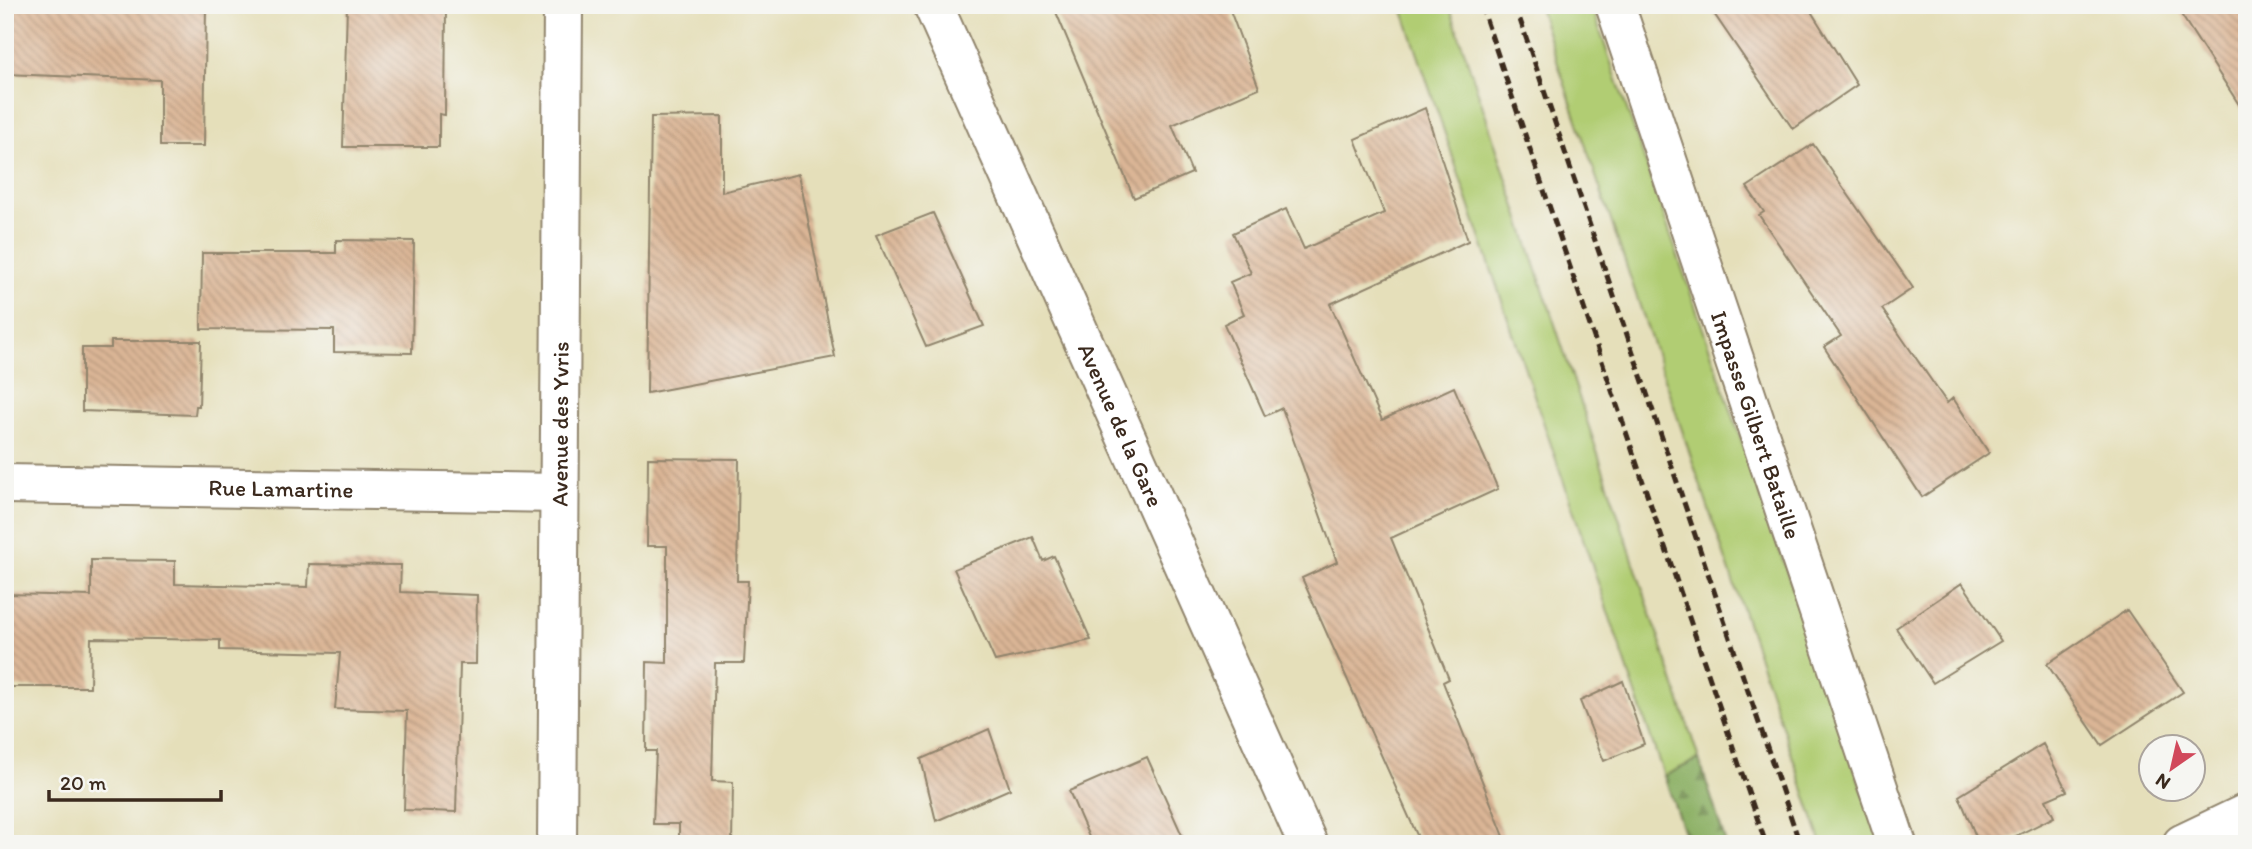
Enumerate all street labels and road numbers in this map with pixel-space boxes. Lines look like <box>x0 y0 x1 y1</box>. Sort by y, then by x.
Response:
street label: Impasse Gilbert Bataille <box>1705 307 1807 543</box>
street label: Avenue de la Gare <box>1072 339 1169 511</box>
street label: Avenue des Yvris <box>545 341 575 507</box>
street label: Rue Lamartine <box>208 473 354 504</box>

